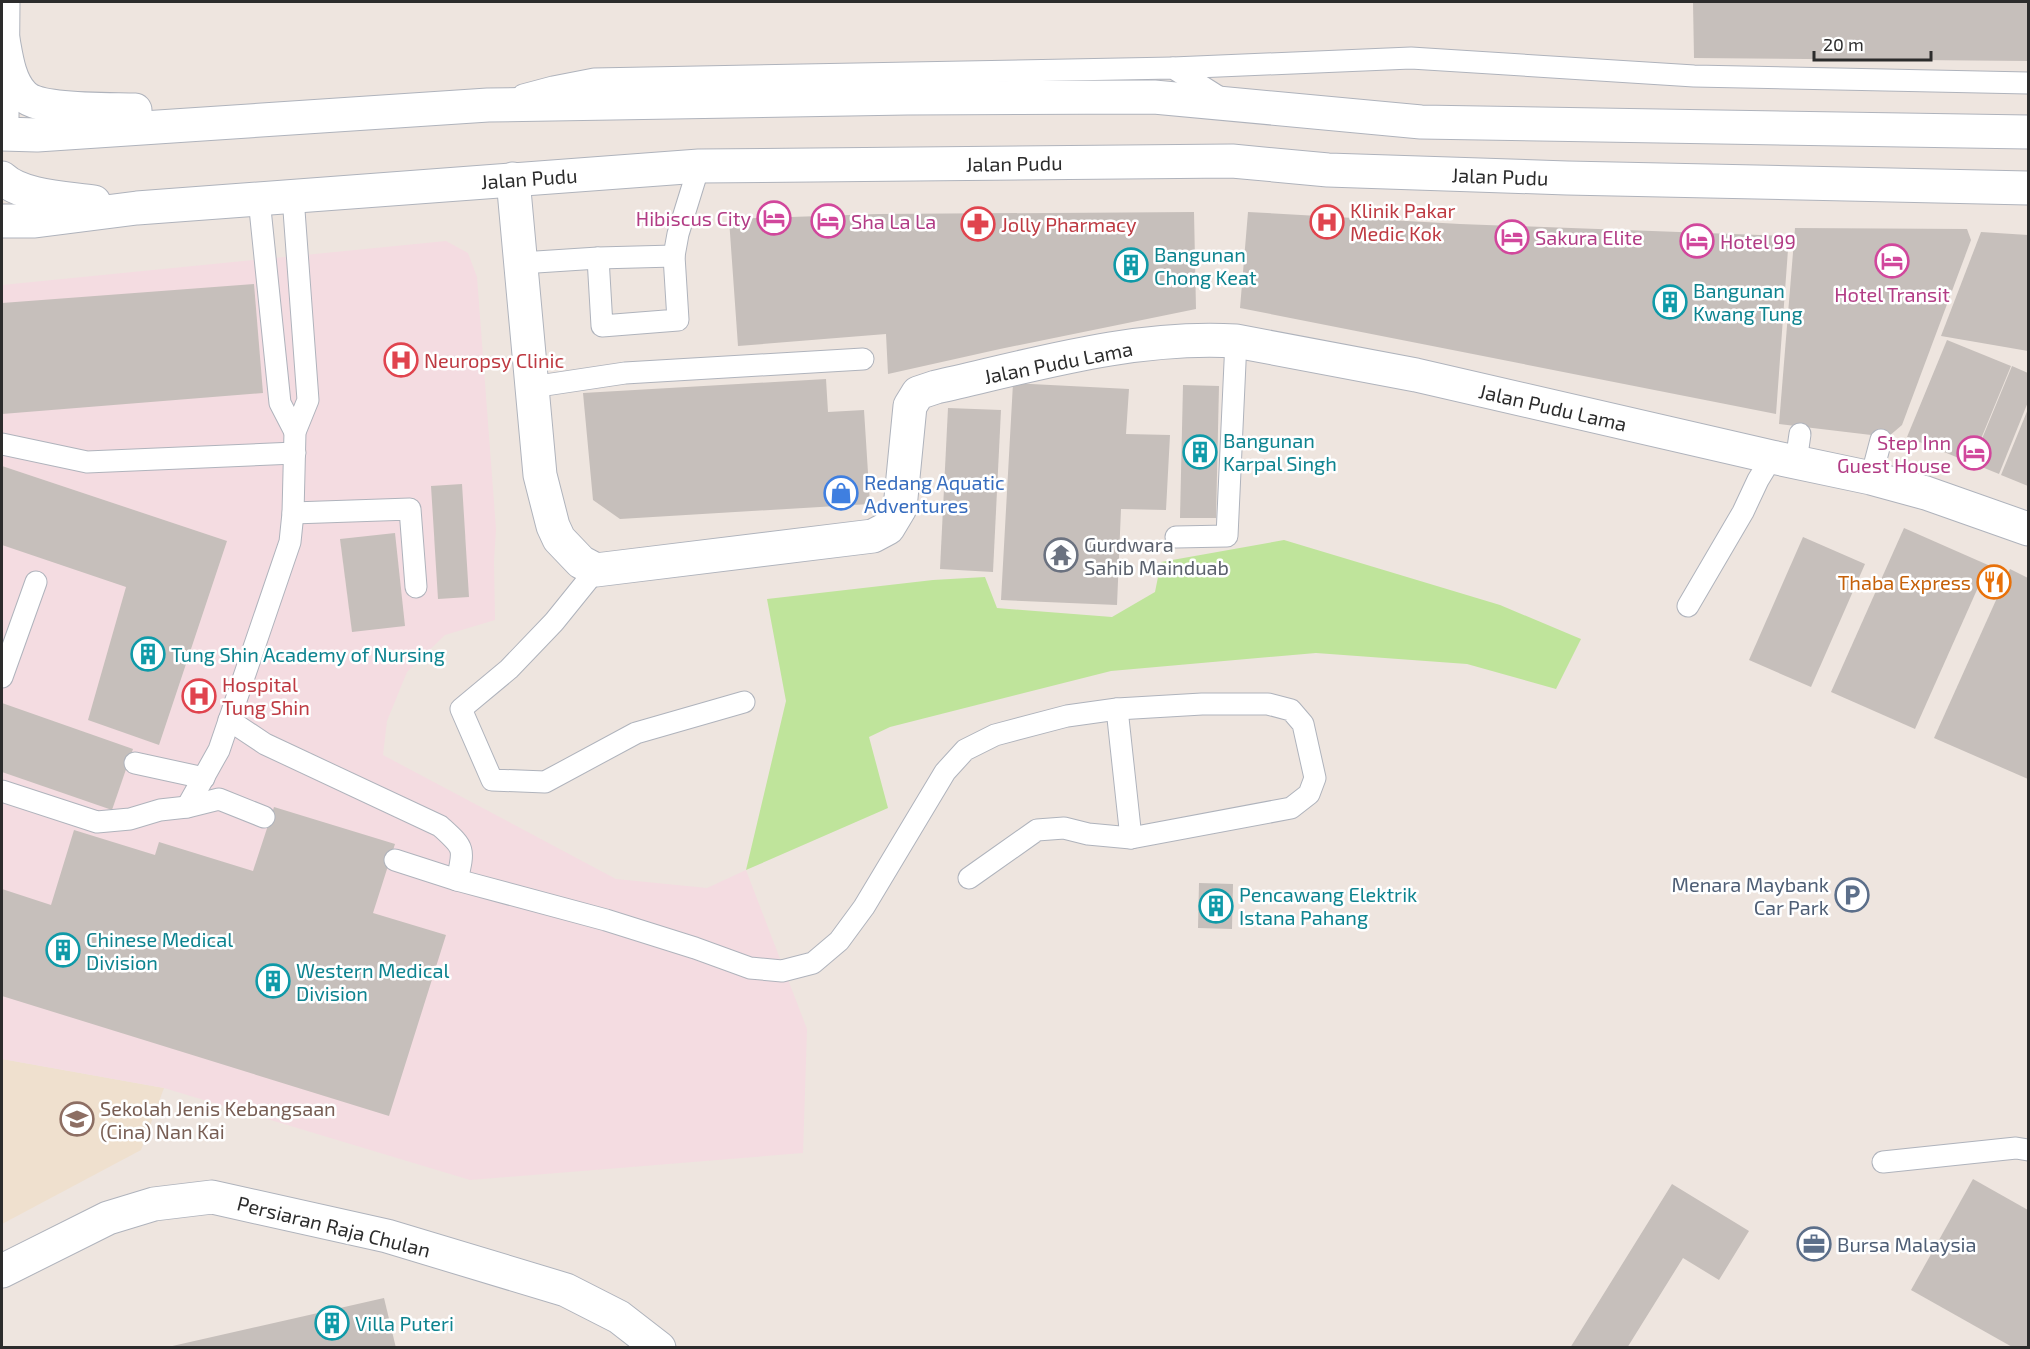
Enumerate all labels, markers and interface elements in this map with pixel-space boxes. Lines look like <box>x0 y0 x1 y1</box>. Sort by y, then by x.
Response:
scale bar <box>1814 24 1931 62</box>
text: 20 m <box>1823 33 1864 55</box>
street label: Jalan Pudu <box>965 150 1063 176</box>
street label: Jalan Pudu <box>1451 162 1549 190</box>
street label: Jalan Pudu <box>480 163 578 193</box>
place label: Klinik Pakar Medic Kok <box>1350 198 1456 245</box>
hotel icon: Hibiscus City <box>756 200 792 236</box>
hotel icon: Sha La La <box>810 203 846 239</box>
hospital icon: Klinik Pakar Medic Kok <box>1309 204 1345 240</box>
place label: Hibiscus City <box>636 206 751 230</box>
pharmacy icon: Jolly Pharmacy <box>960 206 996 242</box>
place label: Sha La La <box>851 209 936 233</box>
place label: Jolly Pharmacy <box>1001 212 1137 236</box>
hotel icon: Sakura Elite <box>1494 219 1530 255</box>
hotel icon: Hotel 99 <box>1679 223 1715 259</box>
place label: Sakura Elite <box>1535 225 1643 249</box>
place label: Hotel 99 <box>1720 229 1796 253</box>
place label: Bangunan Chong Keat <box>1154 242 1257 289</box>
hotel icon: Hotel Transit <box>1874 243 1910 279</box>
building icon: Bangunan Chong Keat <box>1113 247 1149 283</box>
place label: Bangunan Kwang Tung <box>1693 278 1803 325</box>
place label: Hotel Transit <box>1834 282 1950 306</box>
building icon: Bangunan Kwang Tung <box>1652 284 1688 320</box>
street label: Jalan Pudu Lama <box>982 336 1134 388</box>
hospital icon: Neuropsy Clinic <box>383 342 419 378</box>
place label: Neuropsy Clinic <box>424 348 565 372</box>
street label: Jalan Pudu Lama <box>1477 378 1629 436</box>
place label: Bangunan Karpal Singh <box>1223 428 1337 475</box>
place label: Step Inn Guest House <box>1837 430 1951 477</box>
building icon: Bangunan Karpal Singh <box>1182 434 1218 470</box>
hotel icon: Step Inn Guest House <box>1956 435 1992 471</box>
place label: Redang Aquatic Adventures <box>864 470 1005 517</box>
shop icon: Redang Aquatic Adventures <box>823 475 859 511</box>
place label: Gurdwara Sahib Mainduab <box>1084 532 1229 579</box>
temple icon: Gurdwara Sahib Mainduab <box>1043 537 1079 573</box>
restaurant icon: Thaba Express <box>1976 564 2012 600</box>
place label: Thaba Express <box>1838 570 1971 594</box>
building icon: Tung Shin Academy of Nursing <box>130 636 166 672</box>
place label: Tung Shin Academy of Nursing <box>171 642 445 666</box>
place label: Hospital Tung Shin <box>222 672 310 719</box>
hospital icon: Hospital Tung Shin <box>181 678 217 714</box>
place label: Menara Maybank Car Park <box>1671 872 1829 919</box>
parking icon: Menara Maybank Car Park <box>1834 877 1870 913</box>
place label: Pencawang Elektrik Istana Pahang <box>1239 882 1417 929</box>
building icon: Pencawang Elektrik Istana Pahang <box>1198 888 1234 924</box>
place label: Chinese Medical Division <box>86 927 233 974</box>
building icon: Chinese Medical Division <box>45 932 81 968</box>
place label: Western Medical Division <box>296 958 449 1005</box>
building icon: Western Medical Division <box>255 963 291 999</box>
place label: Sekolah Jenis Kebangsaan (Cina) Nan Kai <box>100 1096 336 1143</box>
school or university icon: Sekolah Jenis Kebangsaan (Cina) Nan Kai <box>59 1101 95 1137</box>
street label: Persiaran Raja Chulan <box>235 1190 433 1262</box>
office icon: Bursa Malaysia <box>1796 1226 1832 1262</box>
place label: Bursa Malaysia <box>1837 1232 1977 1256</box>
building icon: Villa Puteri <box>314 1305 350 1341</box>
place label: Villa Puteri <box>355 1311 454 1335</box>

